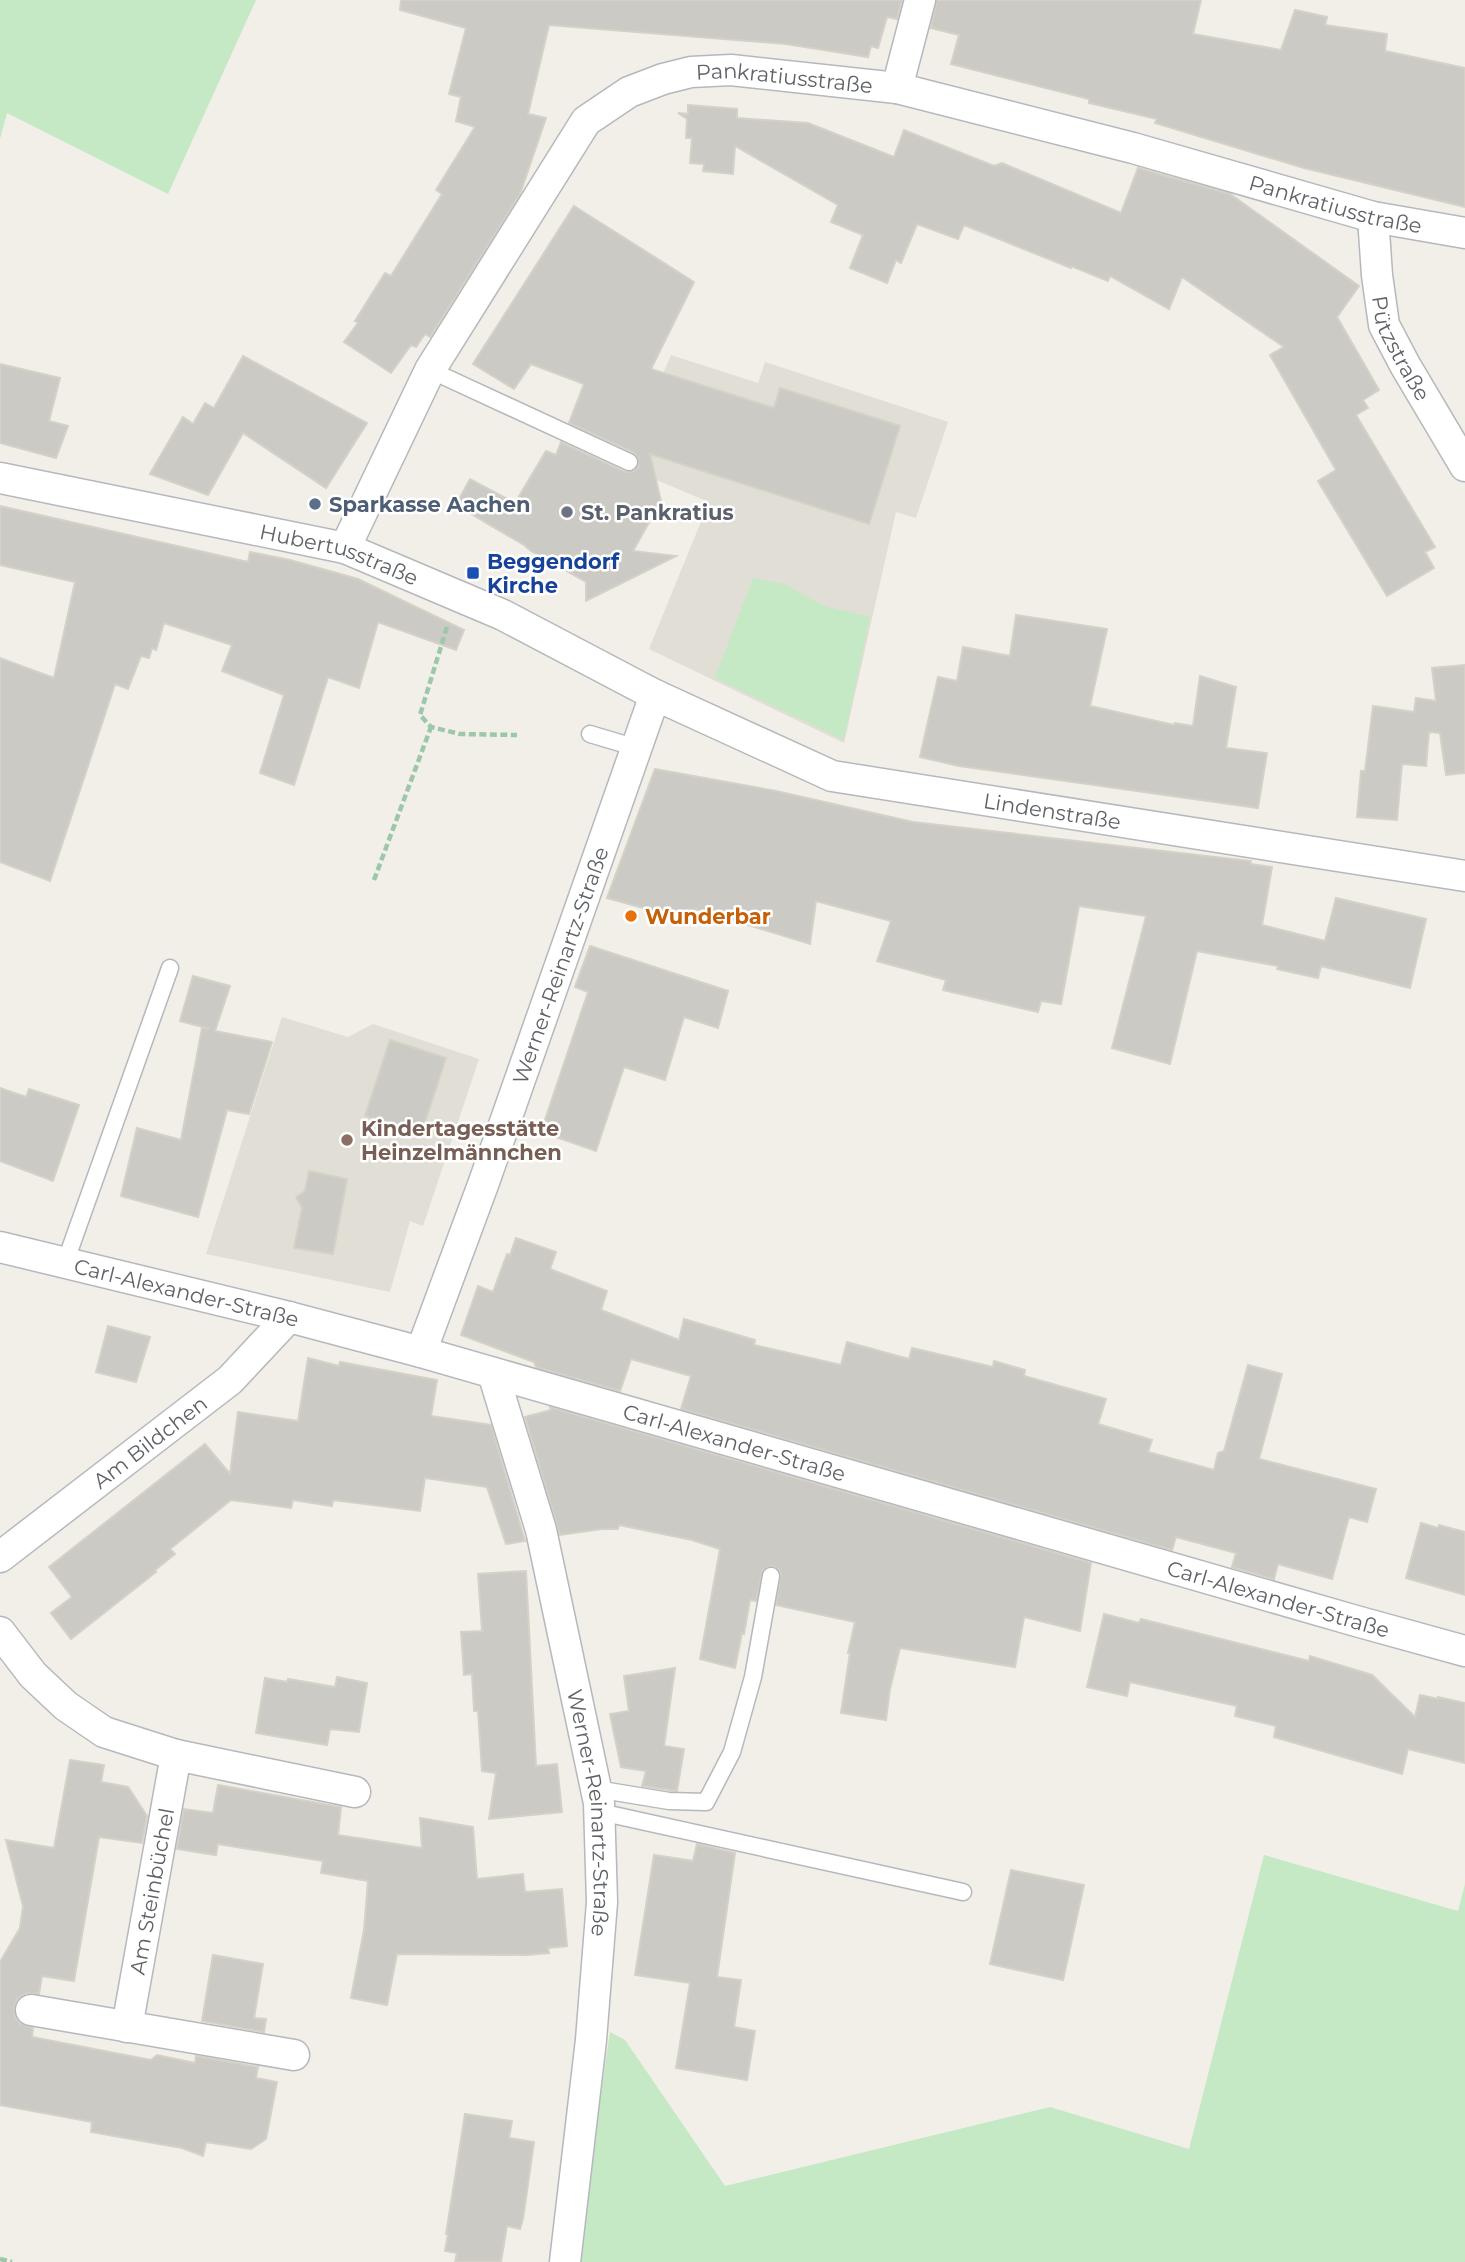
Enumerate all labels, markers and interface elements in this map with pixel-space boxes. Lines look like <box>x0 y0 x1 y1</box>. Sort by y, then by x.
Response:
street label: Pankratiusstraße <box>695 57 874 98</box>
street label: Pankratiusstraße <box>1246 170 1424 238</box>
street label: Pützstraße <box>1368 294 1436 405</box>
place label: Sparkasse Aachen <box>329 492 530 517</box>
marker: Sparkasse Aachen <box>307 496 323 512</box>
place label: St. Pankratius <box>581 500 734 525</box>
marker: St. Pankratius <box>559 504 575 520</box>
street label: Hubertusstraße <box>258 519 422 590</box>
place label: Beggendorf Kirche <box>487 549 620 598</box>
marker: Beggendorf Kirche <box>465 565 481 581</box>
street label: Lindenstraße <box>982 788 1123 834</box>
street label: Werner-Reinartz-Straße <box>507 843 613 1087</box>
place label: Wunderbar <box>645 904 771 929</box>
marker: Wunderbar <box>623 908 639 924</box>
place label: Kindertagesstätte Heinzelmännchen <box>361 1116 562 1165</box>
marker: Kindertagesstätte Heinzelmännchen <box>339 1132 355 1148</box>
street label: Carl-Alexander-Straße <box>72 1253 302 1332</box>
street label: Am Bildchen <box>88 1390 212 1493</box>
street label: Carl-Alexander-Straße <box>620 1398 849 1486</box>
street label: Carl-Alexander-Straße <box>1164 1555 1392 1642</box>
street label: Werner-Reinartz-Straße <box>563 1687 615 1938</box>
street label: Am Steinbüchel <box>124 1806 179 1977</box>

